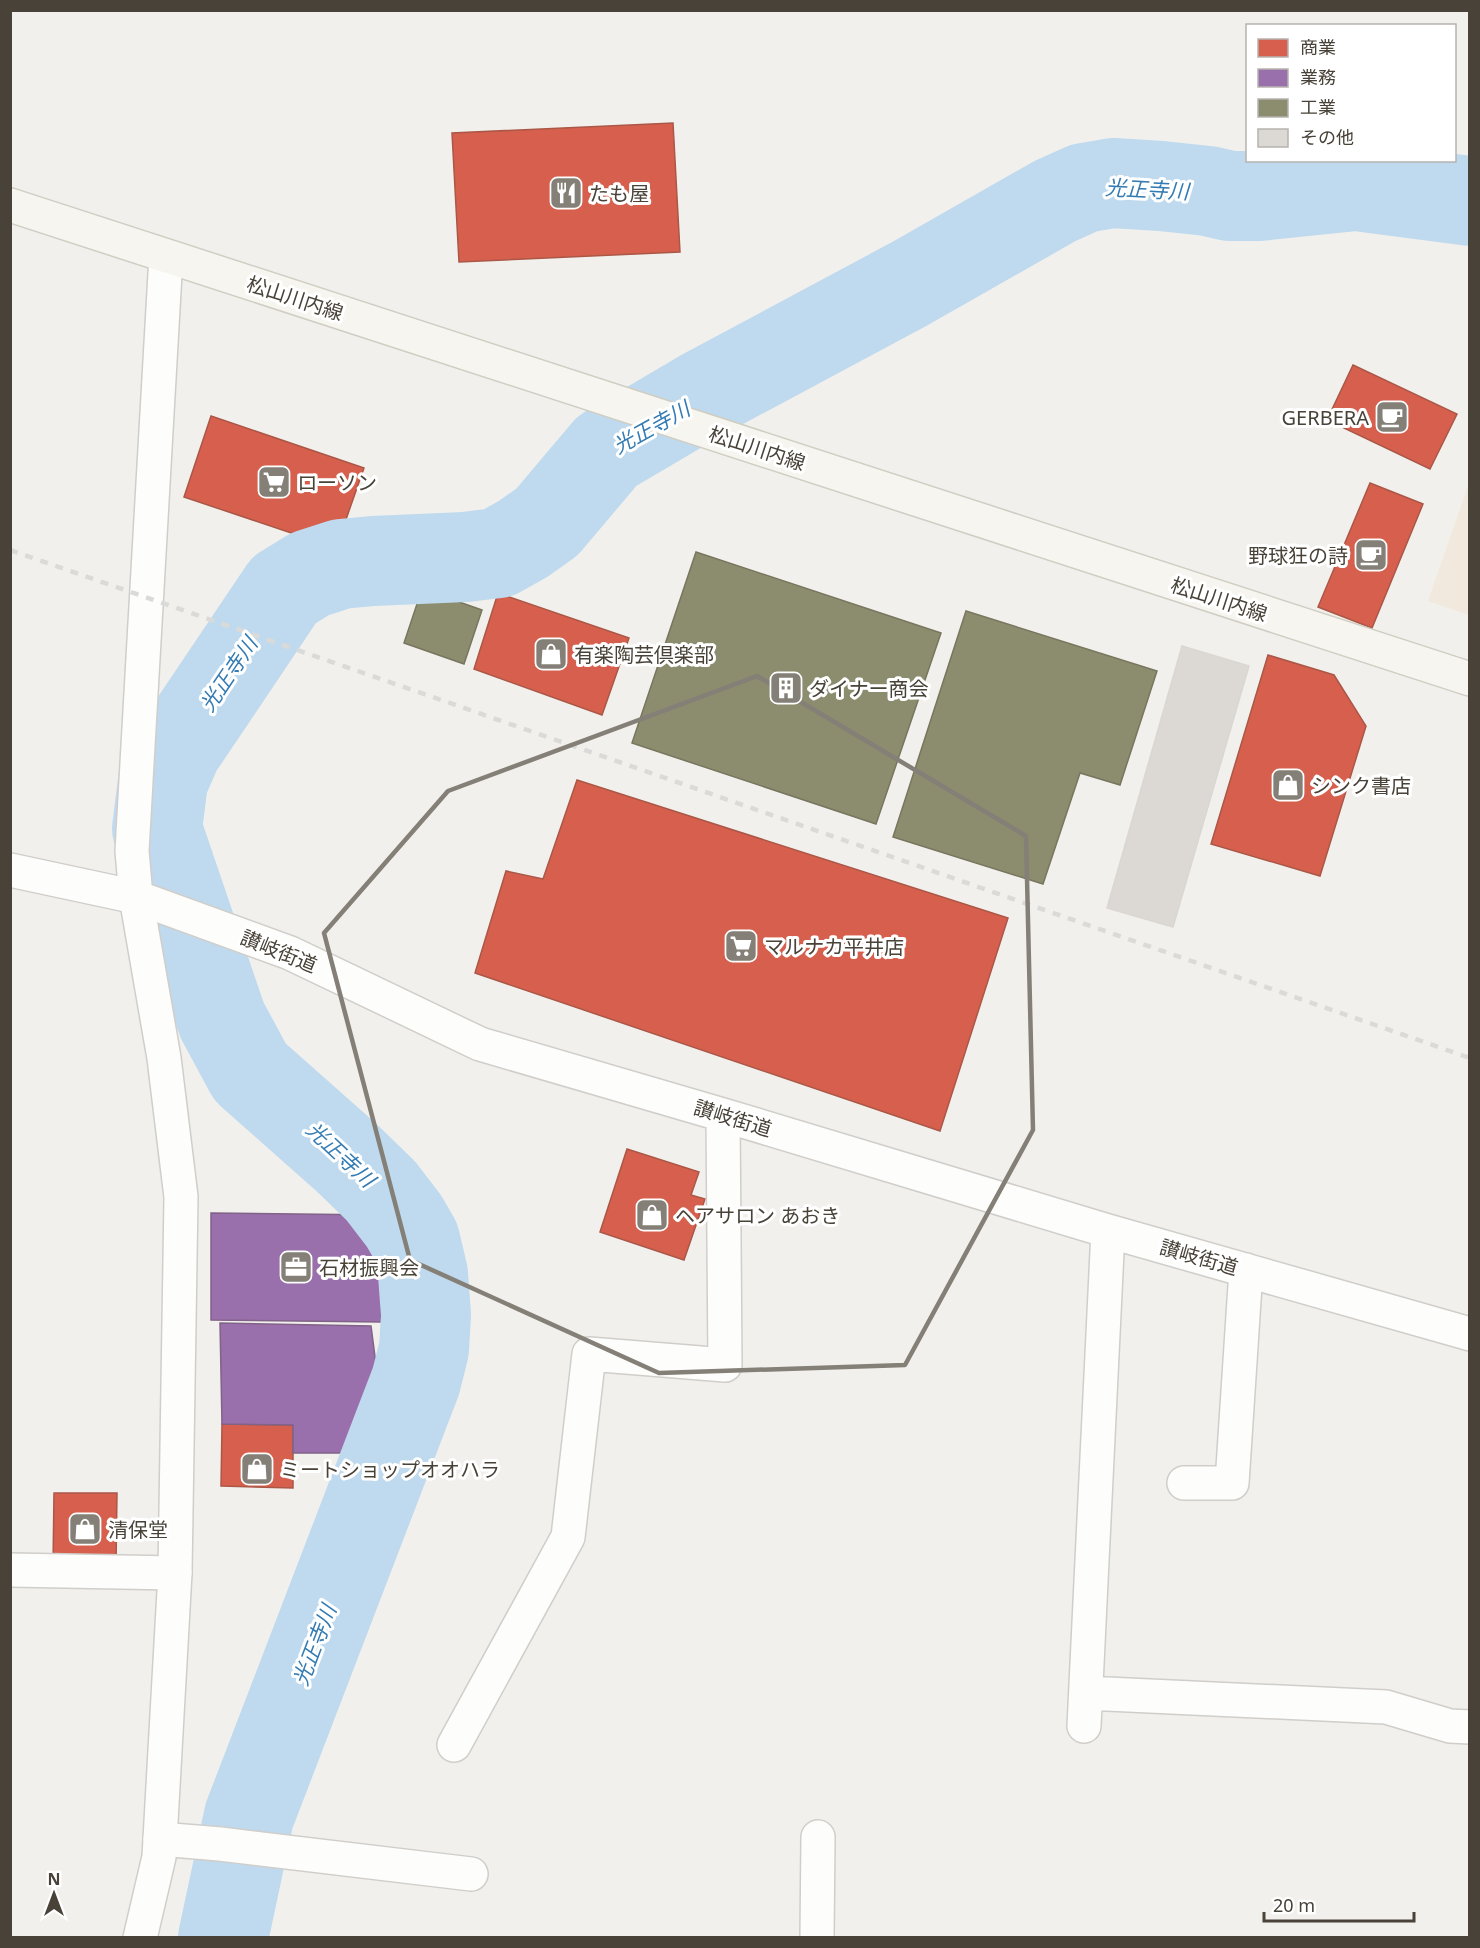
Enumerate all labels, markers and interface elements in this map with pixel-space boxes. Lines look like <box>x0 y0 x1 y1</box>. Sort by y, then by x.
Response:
legend <box>1246 24 1456 162</box>
text: 商業 <box>1300 35 1336 59</box>
text: 業務 <box>1300 65 1336 89</box>
text: 工業 <box>1300 95 1336 119</box>
text: その他 <box>1300 125 1354 149</box>
water label: 光正寺川 <box>1104 173 1192 205</box>
restaurant icon: たも屋 <box>548 175 584 211</box>
place label: たも屋 <box>589 180 649 207</box>
street label: 松山川内線 <box>243 270 347 326</box>
water label: 光正寺川 <box>607 393 696 460</box>
cafe icon: GERBERA <box>1374 399 1410 435</box>
place label: GERBERA <box>1282 404 1369 431</box>
street label: 松山川内線 <box>705 420 809 476</box>
supermarket icon: ローソン <box>256 464 292 500</box>
place label: ローソン <box>297 469 377 496</box>
cafe icon: 野球狂の詩 <box>1353 537 1389 573</box>
place label: 野球狂の詩 <box>1248 542 1348 569</box>
street label: 松山川内線 <box>1167 571 1271 627</box>
water label: 光正寺川 <box>193 630 264 717</box>
shop icon: 有楽陶芸倶楽部 <box>533 636 569 672</box>
place label: 有楽陶芸倶楽部 <box>574 641 714 668</box>
building icon: ダイナー商会 <box>768 670 804 706</box>
place label: ダイナー商会 <box>809 675 929 702</box>
shop icon: シンク書店 <box>1270 767 1306 803</box>
place label: シンク書店 <box>1311 772 1411 799</box>
street label: 讃岐街道 <box>237 923 321 979</box>
supermarket icon: マルナカ平井店 <box>723 928 759 964</box>
place label: マルナカ平井店 <box>764 933 904 960</box>
street label: 讃岐街道 <box>691 1093 775 1143</box>
water label: 光正寺川 <box>301 1115 383 1194</box>
shop icon: ヘアサロン あおき <box>634 1197 670 1233</box>
place label: ヘアサロン あおき <box>675 1202 840 1229</box>
street label: 讃岐街道 <box>1157 1233 1241 1281</box>
office icon: 石材振興会 <box>278 1249 314 1285</box>
place label: 石材振興会 <box>319 1254 419 1281</box>
shop icon: ミートショップオオハラ <box>239 1451 275 1487</box>
place label: ミートショップオオハラ <box>280 1456 500 1483</box>
shop icon: 清保堂 <box>67 1511 103 1547</box>
place label: 清保堂 <box>108 1516 168 1543</box>
water label: 光正寺川 <box>286 1599 343 1689</box>
north arrow <box>24 1864 84 1924</box>
text: N <box>47 1868 61 1890</box>
scale bar <box>1264 1885 1414 1923</box>
text: 20 m <box>1273 1893 1315 1917</box>

